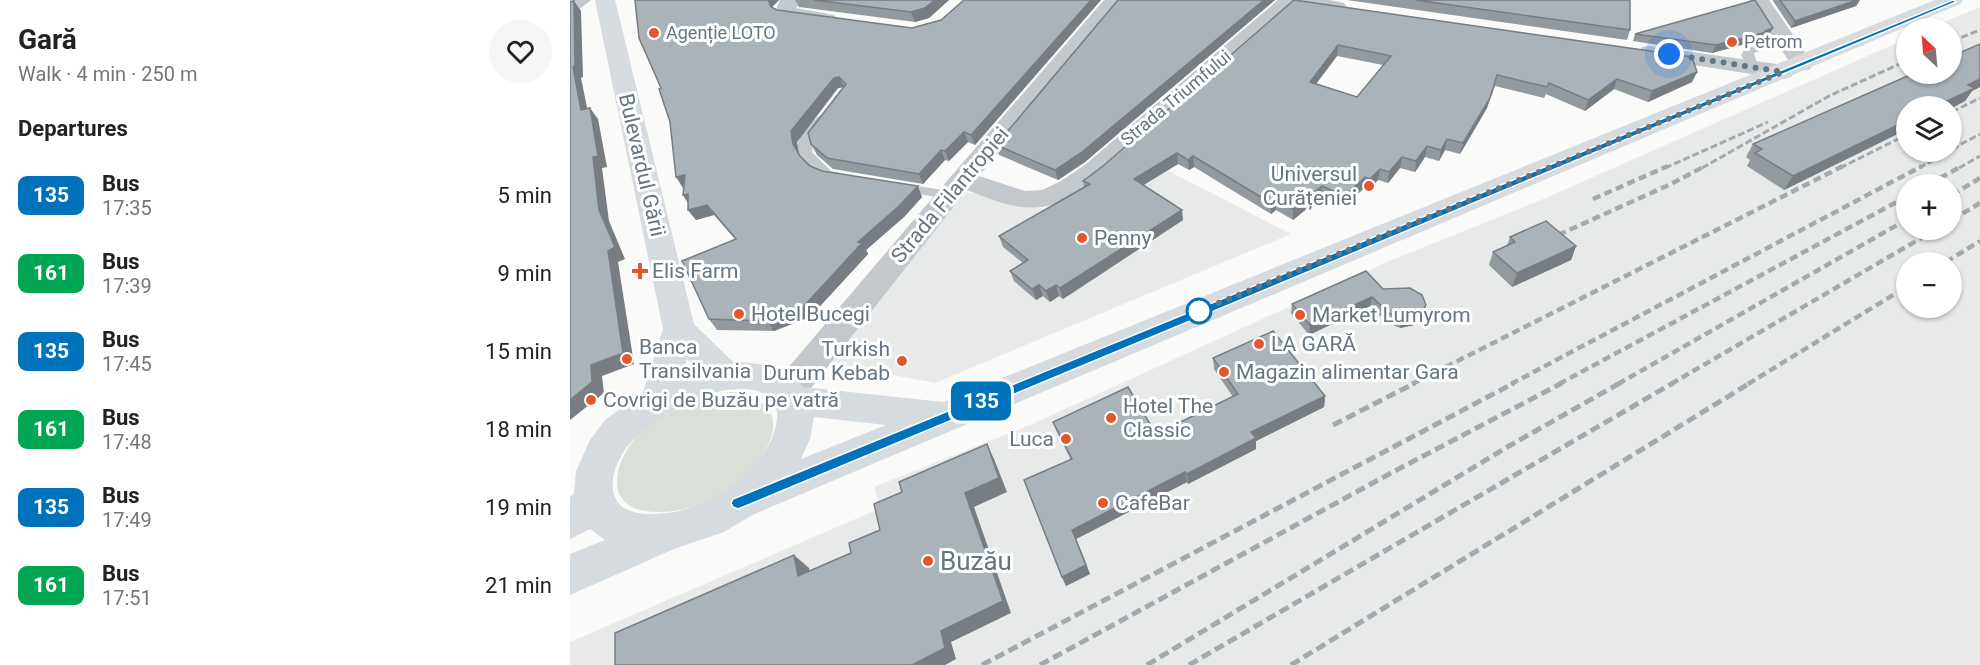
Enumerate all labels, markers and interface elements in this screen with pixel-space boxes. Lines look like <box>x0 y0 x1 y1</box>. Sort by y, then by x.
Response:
north arrow <box>1896 18 1962 84</box>
map controls <box>1896 18 1962 318</box>
button: heart <box>489 20 552 83</box>
place label: Agenție LOTO <box>666 22 776 44</box>
text: Gară <box>18 23 77 56</box>
marker: Agenție LOTO <box>647 26 661 40</box>
place label: Petrom <box>1744 31 1803 52</box>
marker: Petrom <box>1725 35 1739 49</box>
your location <box>1654 39 1684 69</box>
street label: Strada Triumfului <box>1116 45 1235 150</box>
text: Walk · 4 min · 250 m <box>18 62 197 86</box>
street label: Bulevardul Gării <box>614 91 670 239</box>
button: layers <box>1896 96 1962 162</box>
text: Departures <box>18 116 128 141</box>
street label: Strada Filantropiei <box>886 122 1014 268</box>
place label: Universul Curățeniei <box>1263 162 1357 211</box>
text: Bus <box>102 171 140 196</box>
button: + <box>1896 174 1962 240</box>
marker: Universul Curățeniei <box>1362 179 1376 193</box>
text: 135 <box>33 183 69 207</box>
text: 5 min <box>497 183 552 208</box>
text: 17:35 <box>102 196 152 220</box>
place label: Penny <box>1094 226 1151 250</box>
marker: Penny <box>1075 231 1089 245</box>
text: Bus <box>102 249 140 274</box>
button: − <box>1896 252 1962 318</box>
place label: Elis Farm <box>652 259 738 283</box>
text: 161 <box>33 261 69 285</box>
text: 9 min <box>497 261 552 286</box>
marker: Elis Farm <box>633 264 647 278</box>
text: 17:39 <box>102 274 152 298</box>
unlabelled marker <box>1186 298 1212 324</box>
place label: Hotel Bucegi <box>751 302 870 326</box>
place label: Market Lumyrom <box>1312 303 1471 327</box>
marker: Hotel Bucegi <box>732 307 746 321</box>
marker: Market Lumyrom <box>1293 308 1307 322</box>
text: Bus <box>102 327 140 352</box>
place label: LA GARĂ <box>1271 332 1356 356</box>
place label: Banca Transilvania <box>639 335 751 383</box>
place label: Turkish Durum Kebab <box>763 337 890 385</box>
marker: LA GARĂ <box>1252 337 1266 351</box>
text: 135 <box>33 339 69 363</box>
text: 15 min <box>485 339 552 364</box>
text: 17:45 <box>102 352 152 376</box>
marker: Banca Transilvania <box>620 352 634 366</box>
marker: Turkish Durum Kebab <box>895 354 909 368</box>
place label: Magazin alimentar Gara <box>1236 360 1459 384</box>
marker: Magazin alimentar Gara <box>1217 365 1231 379</box>
line badge: 135 <box>946 382 1016 420</box>
place label: Covrigi de Buzău pe vatră <box>603 388 839 412</box>
text: 135 <box>963 389 999 413</box>
marker: Covrigi de Buzău pe vatră <box>584 393 598 407</box>
place label: Hotel The Classic <box>1123 394 1213 442</box>
text: Bus <box>102 405 140 430</box>
marker: Hotel The Classic <box>1104 411 1118 425</box>
text: 161 <box>33 417 69 441</box>
text: 18 min <box>485 417 552 442</box>
place label: Luca <box>1009 427 1054 451</box>
text: 17:48 <box>102 430 152 454</box>
marker: Luca <box>1059 432 1073 446</box>
text: Bus <box>102 483 140 508</box>
place label: CafeBar <box>1115 491 1190 515</box>
text: 135 <box>33 495 69 519</box>
text: 19 min <box>485 495 552 520</box>
marker: CafeBar <box>1096 496 1110 510</box>
text: 17:49 <box>102 508 152 532</box>
place label: Buzău <box>940 546 1012 576</box>
marker: Buzău <box>921 554 935 568</box>
text: Bus <box>102 561 140 586</box>
text: 161 <box>33 573 69 597</box>
text: 21 min <box>485 573 552 598</box>
text: 17:51 <box>102 586 152 610</box>

